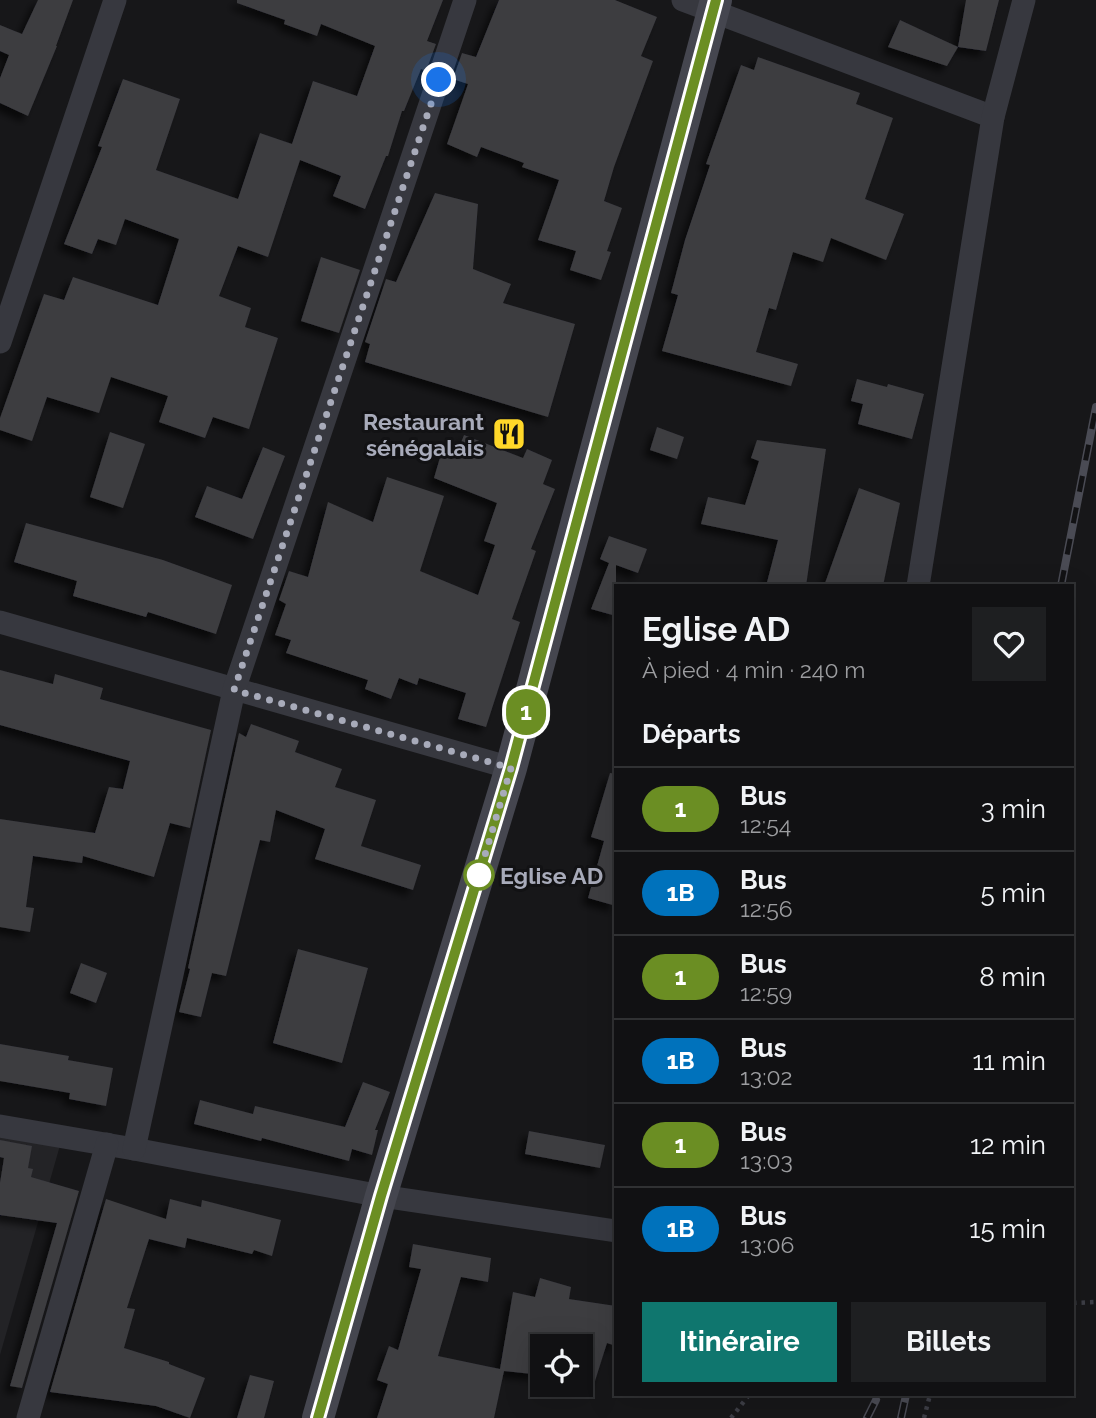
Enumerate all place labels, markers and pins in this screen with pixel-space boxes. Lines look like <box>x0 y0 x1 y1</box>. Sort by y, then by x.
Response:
place label: Restaurant sénégalais <box>363 408 484 461</box>
restaurant icon: Restaurant sénégalais <box>490 415 528 453</box>
marker: Eglise AD <box>464 860 494 890</box>
place label: Eglise AD <box>500 862 603 889</box>

